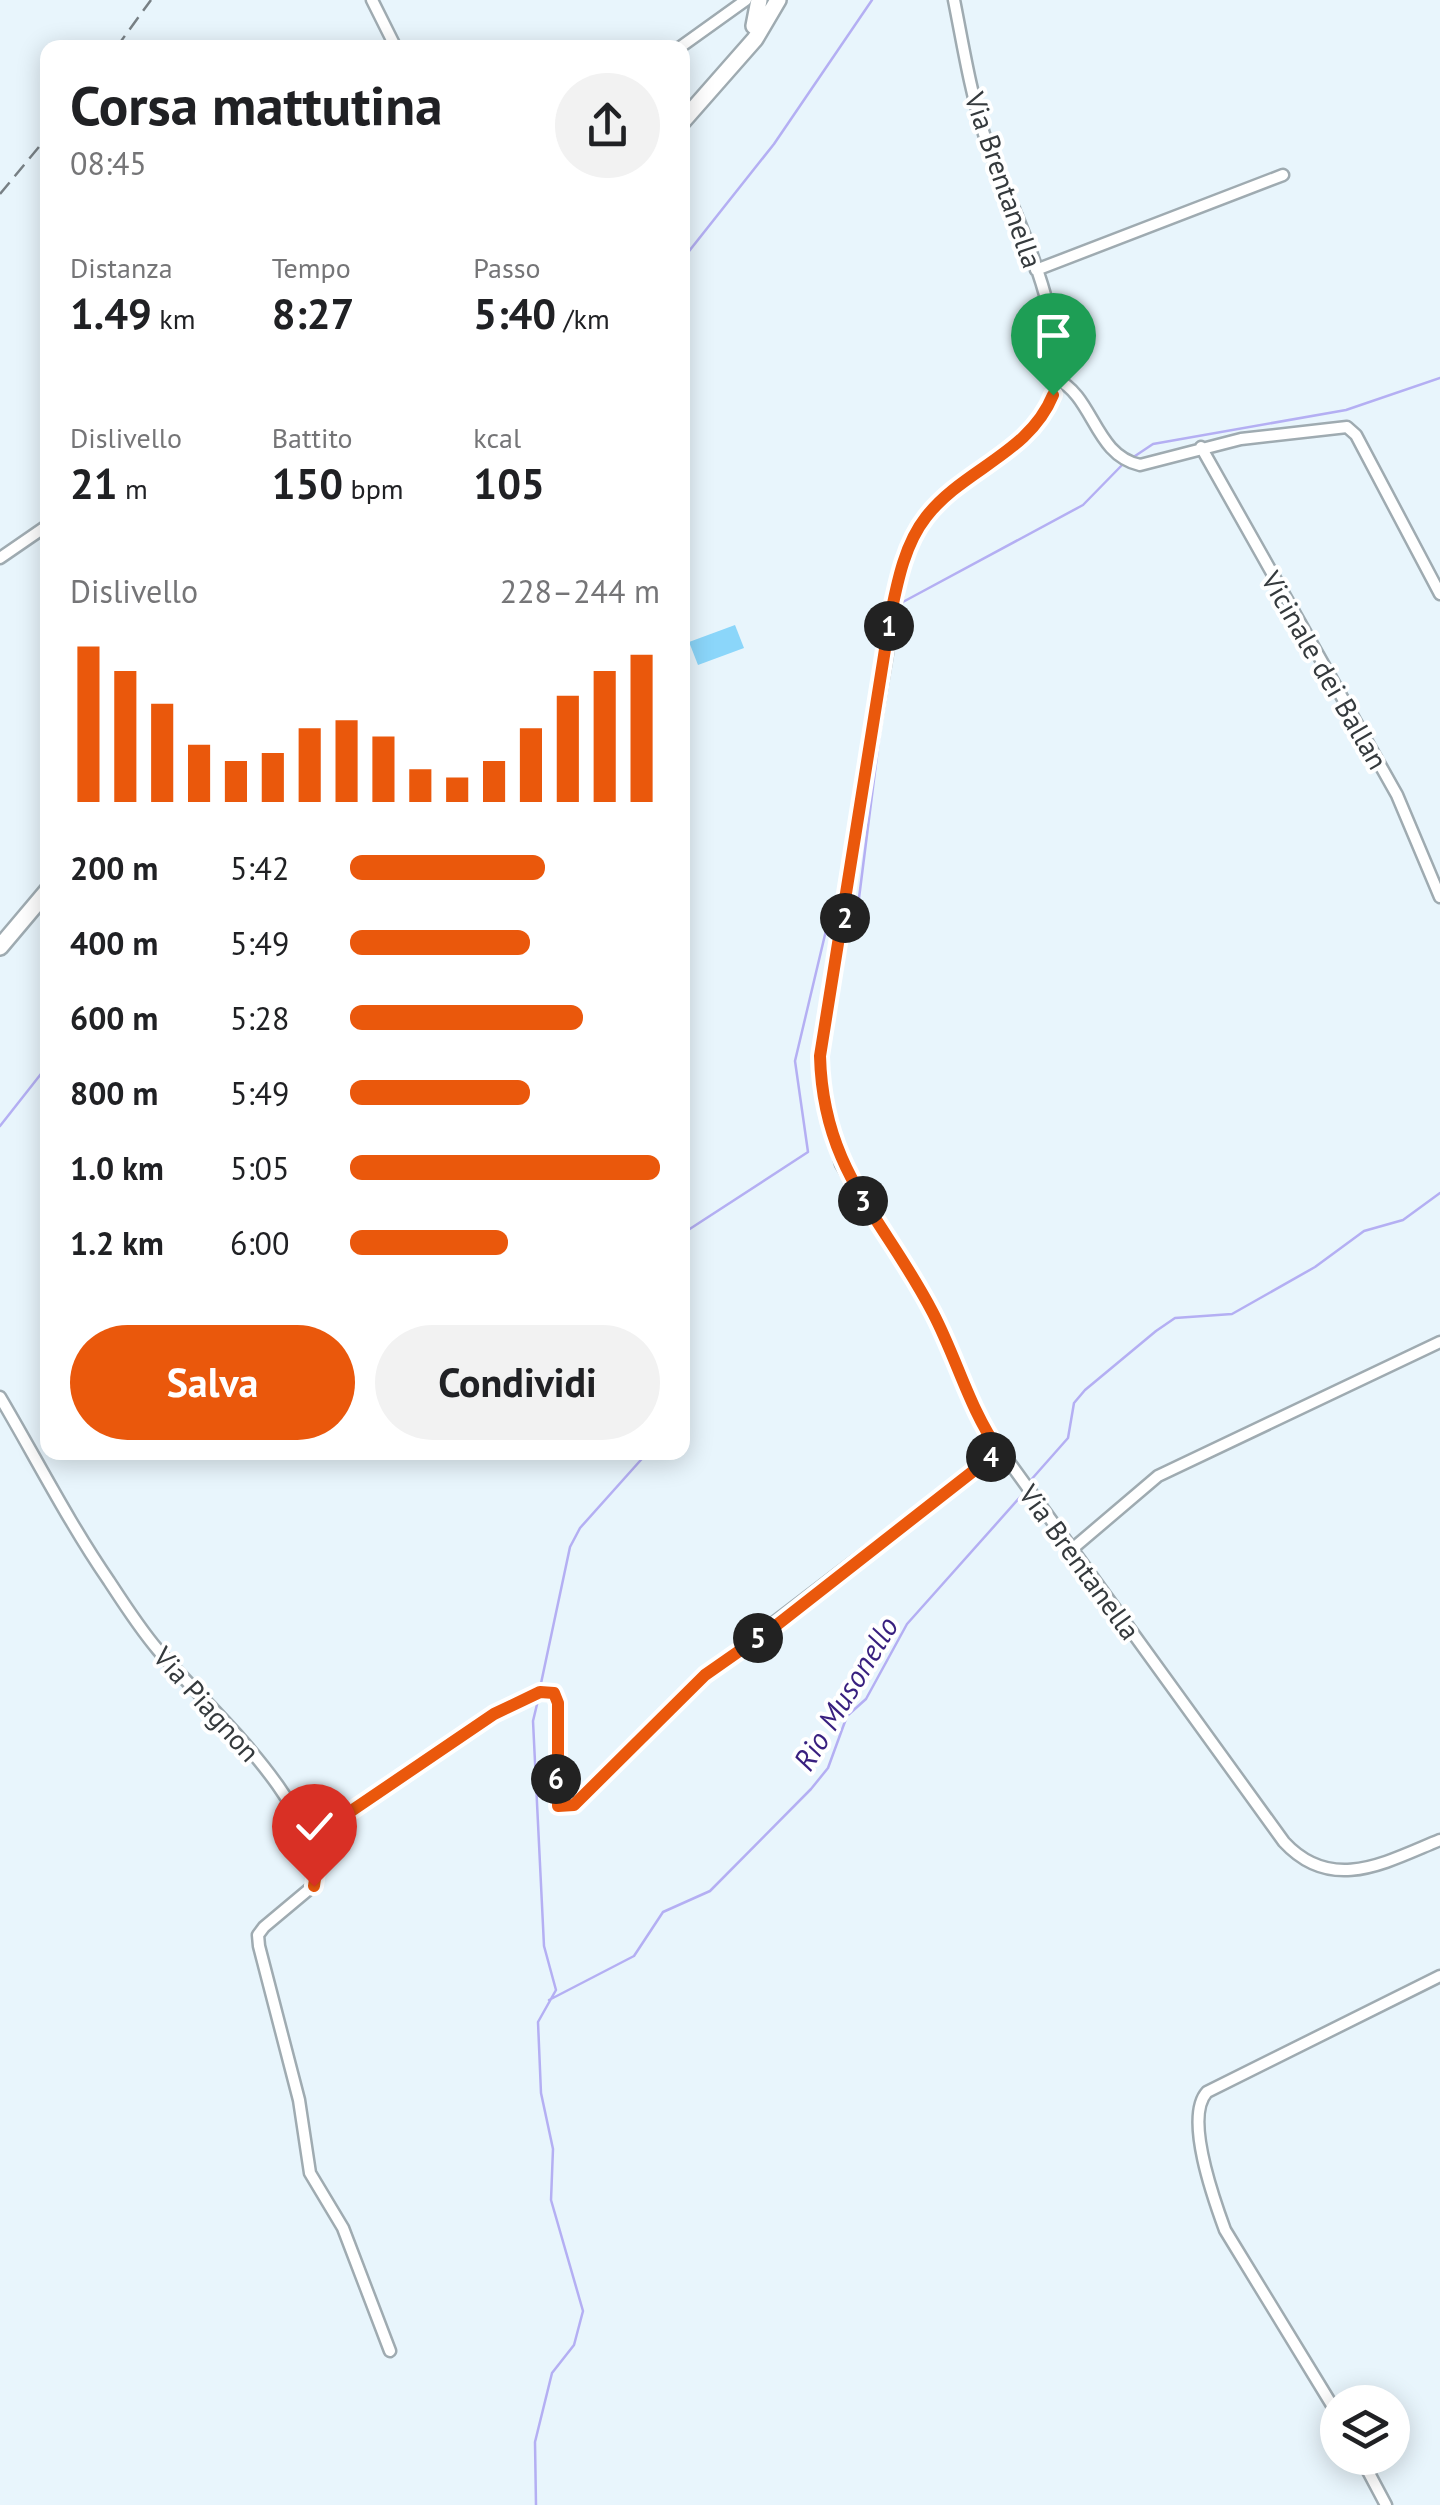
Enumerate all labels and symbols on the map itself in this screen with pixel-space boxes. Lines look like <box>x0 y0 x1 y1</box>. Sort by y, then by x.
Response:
street label: Via Brentanella <box>956 86 1051 273</box>
pin <box>1011 293 1096 396</box>
street label: Vicinale dei Ballan <box>1253 563 1397 776</box>
pin: 1 <box>864 601 914 651</box>
pin: 2 <box>820 893 870 943</box>
pin: 3 <box>838 1176 888 1226</box>
pin: 4 <box>966 1432 1016 1482</box>
street label: Via Brentanella <box>1011 1476 1149 1647</box>
water label: Rio Musonello <box>784 1609 906 1777</box>
pin: 5 <box>733 1613 783 1663</box>
street label: Via Piagnon <box>145 1638 268 1769</box>
pin: 6 <box>531 1754 581 1804</box>
pin <box>272 1784 357 1887</box>

